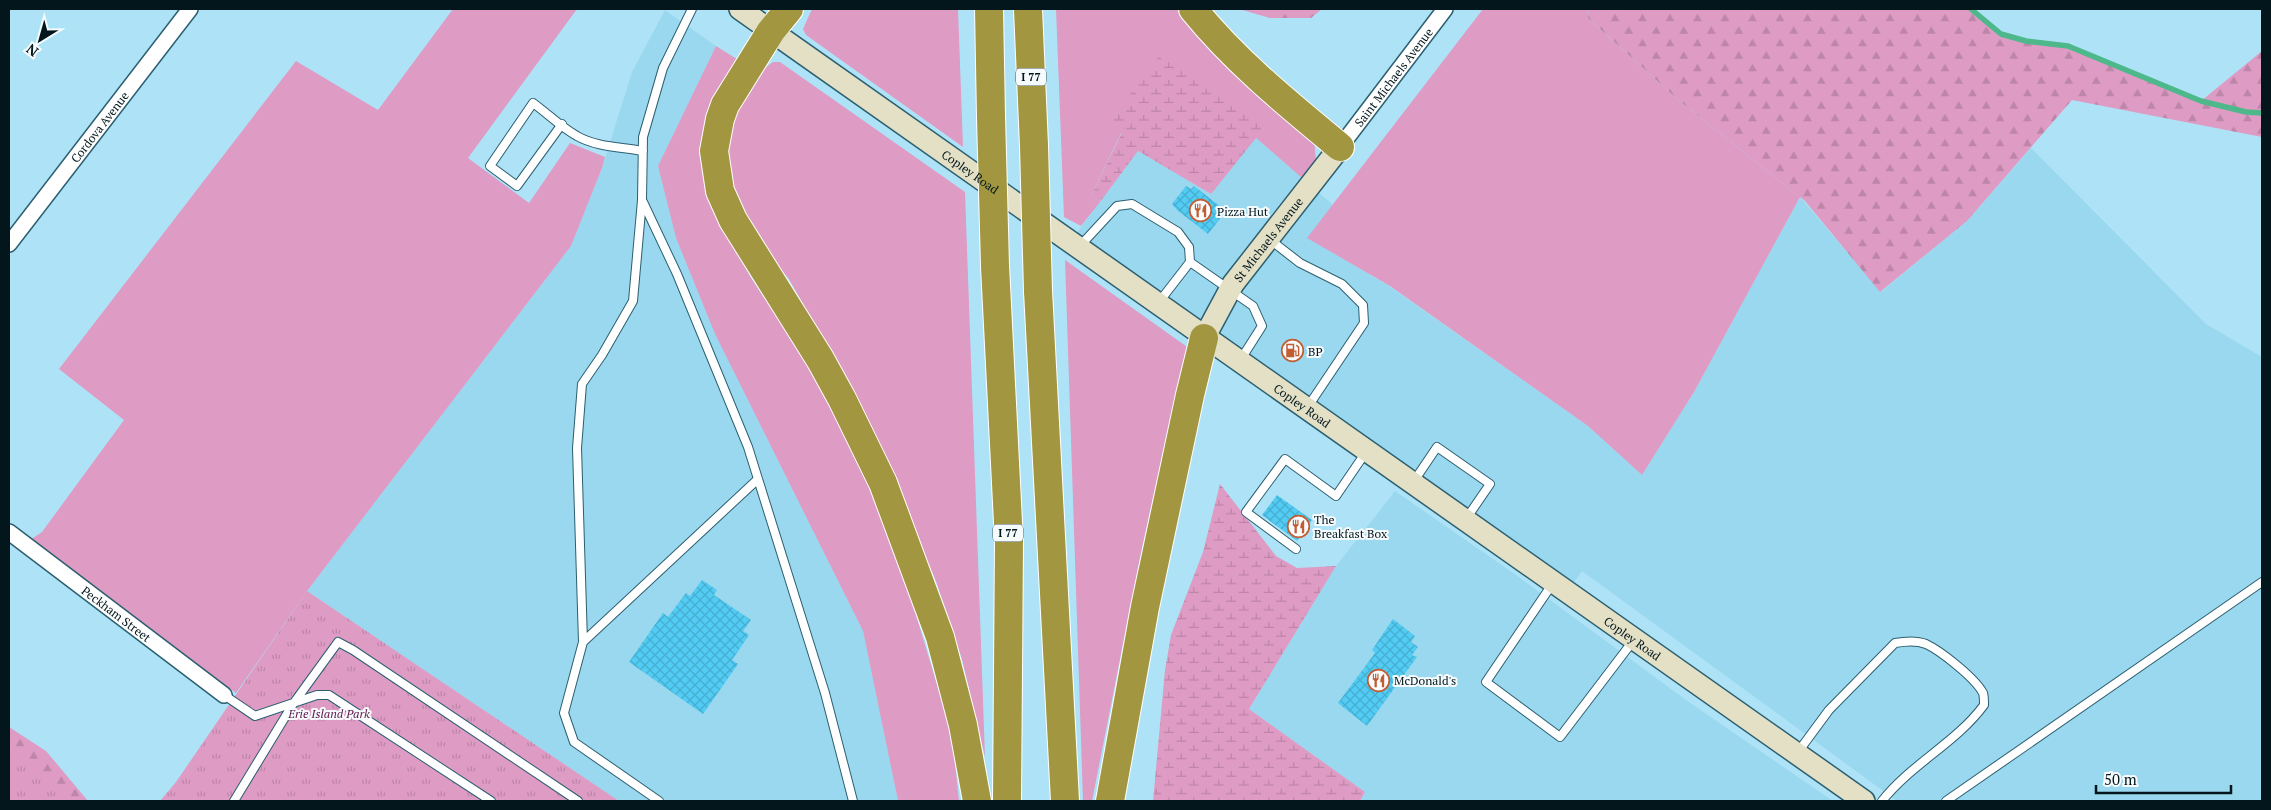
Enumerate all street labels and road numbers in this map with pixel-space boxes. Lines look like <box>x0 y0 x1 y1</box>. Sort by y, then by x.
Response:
street label: Saint Michaels Avenue <box>1351 25 1436 129</box>
road number: I 77 <box>1016 68 1046 86</box>
street label: Cordova Avenue <box>67 88 131 165</box>
street label: Copley Road <box>939 146 1002 197</box>
street label: St Michaels Avenue <box>1230 194 1306 285</box>
street label: Copley Road <box>1271 380 1334 431</box>
road number: I 77 <box>993 524 1023 542</box>
street label: Peckham Street <box>79 582 155 645</box>
street label: Copley Road <box>1601 613 1664 663</box>

